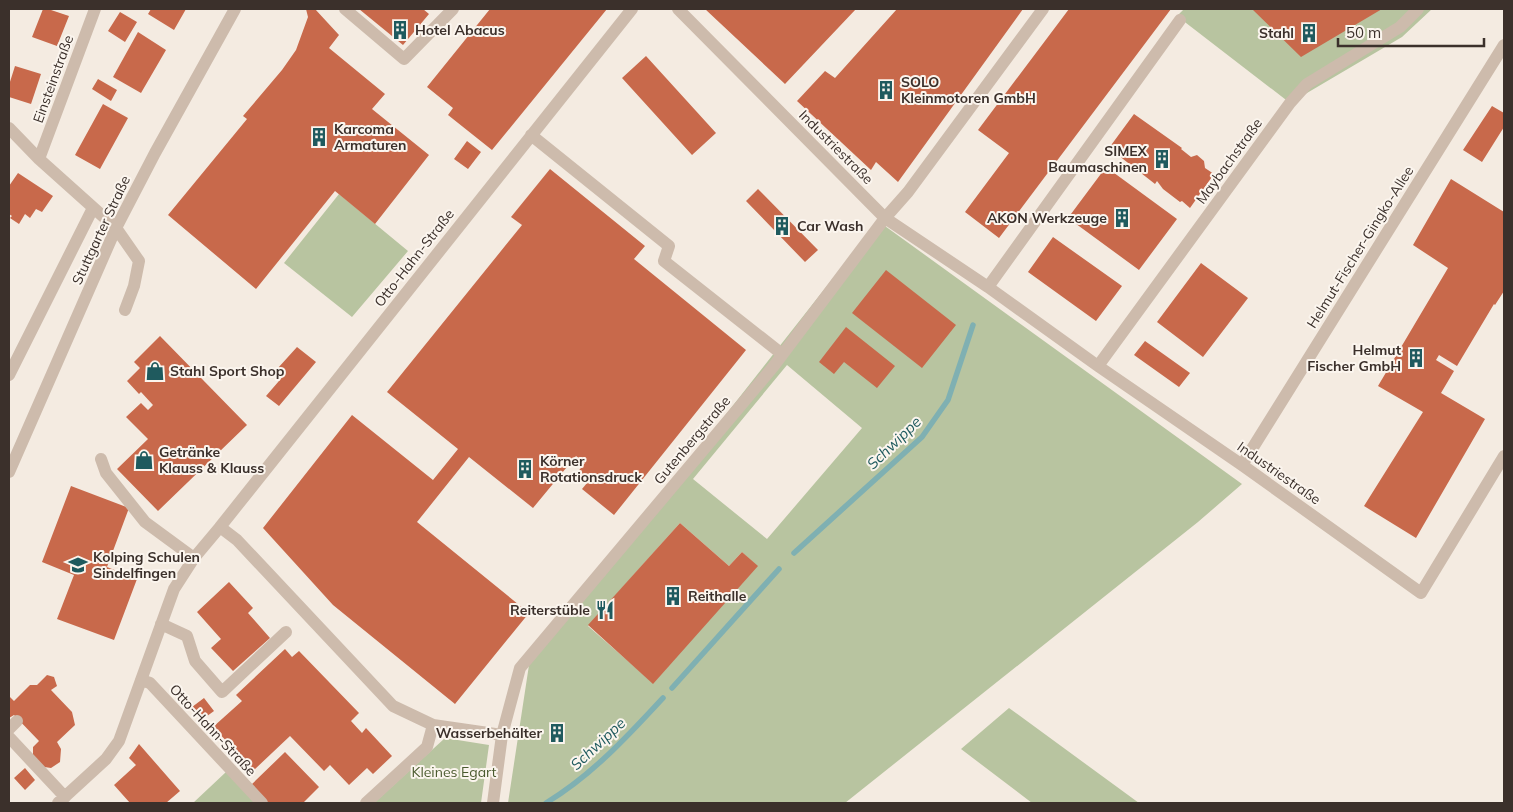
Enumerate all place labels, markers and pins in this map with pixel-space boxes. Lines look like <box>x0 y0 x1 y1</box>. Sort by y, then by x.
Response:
building icon: Hotel Abacus <box>389 19 411 41</box>
place label: Hotel Abacus <box>415 21 505 39</box>
building icon: Stahl <box>1298 22 1320 44</box>
place label: Stahl <box>1259 24 1294 42</box>
place label: SOLO Kleinmotoren GmbH <box>901 73 1036 107</box>
building icon: SOLO Kleinmotoren GmbH <box>875 79 897 101</box>
place label: Karcoma Armaturen <box>334 120 406 154</box>
building icon: Karcoma Armaturen <box>308 126 330 148</box>
place label: SIMEX Baumaschinen <box>1048 142 1148 176</box>
building icon: SIMEX Baumaschinen <box>1151 148 1173 170</box>
building icon: AKON Werkzeuge <box>1111 207 1133 229</box>
place label: AKON Werkzeuge <box>987 209 1107 227</box>
building icon: Car Wash <box>771 215 793 237</box>
place label: Car Wash <box>797 217 863 235</box>
place label: Helmut Fischer GmbH <box>1307 341 1402 375</box>
building icon: Helmut Fischer GmbH <box>1405 347 1427 369</box>
shop icon: Stahl Sport Shop <box>144 360 166 382</box>
place label: Stahl Sport Shop <box>170 362 285 380</box>
place label: Getränke Klauss & Klauss <box>159 443 264 477</box>
shop icon: Getränke Klauss & Klauss <box>133 449 155 471</box>
place label: Körner Rotationsdruck <box>540 452 642 486</box>
building icon: Körner Rotationsdruck <box>514 458 536 480</box>
place label: Kolping Schulen Sindelfingen <box>93 548 200 582</box>
school or university icon: Kolping Schulen Sindelfingen <box>67 554 89 576</box>
building icon: Reithalle <box>662 585 684 607</box>
place label: Reithalle <box>688 587 747 605</box>
restaurant icon: Reiterstüble <box>594 599 616 621</box>
place label: Reiterstüble <box>510 601 590 619</box>
building icon: Wasserbehälter <box>546 722 568 744</box>
place label: Wasserbehälter <box>436 724 542 742</box>

